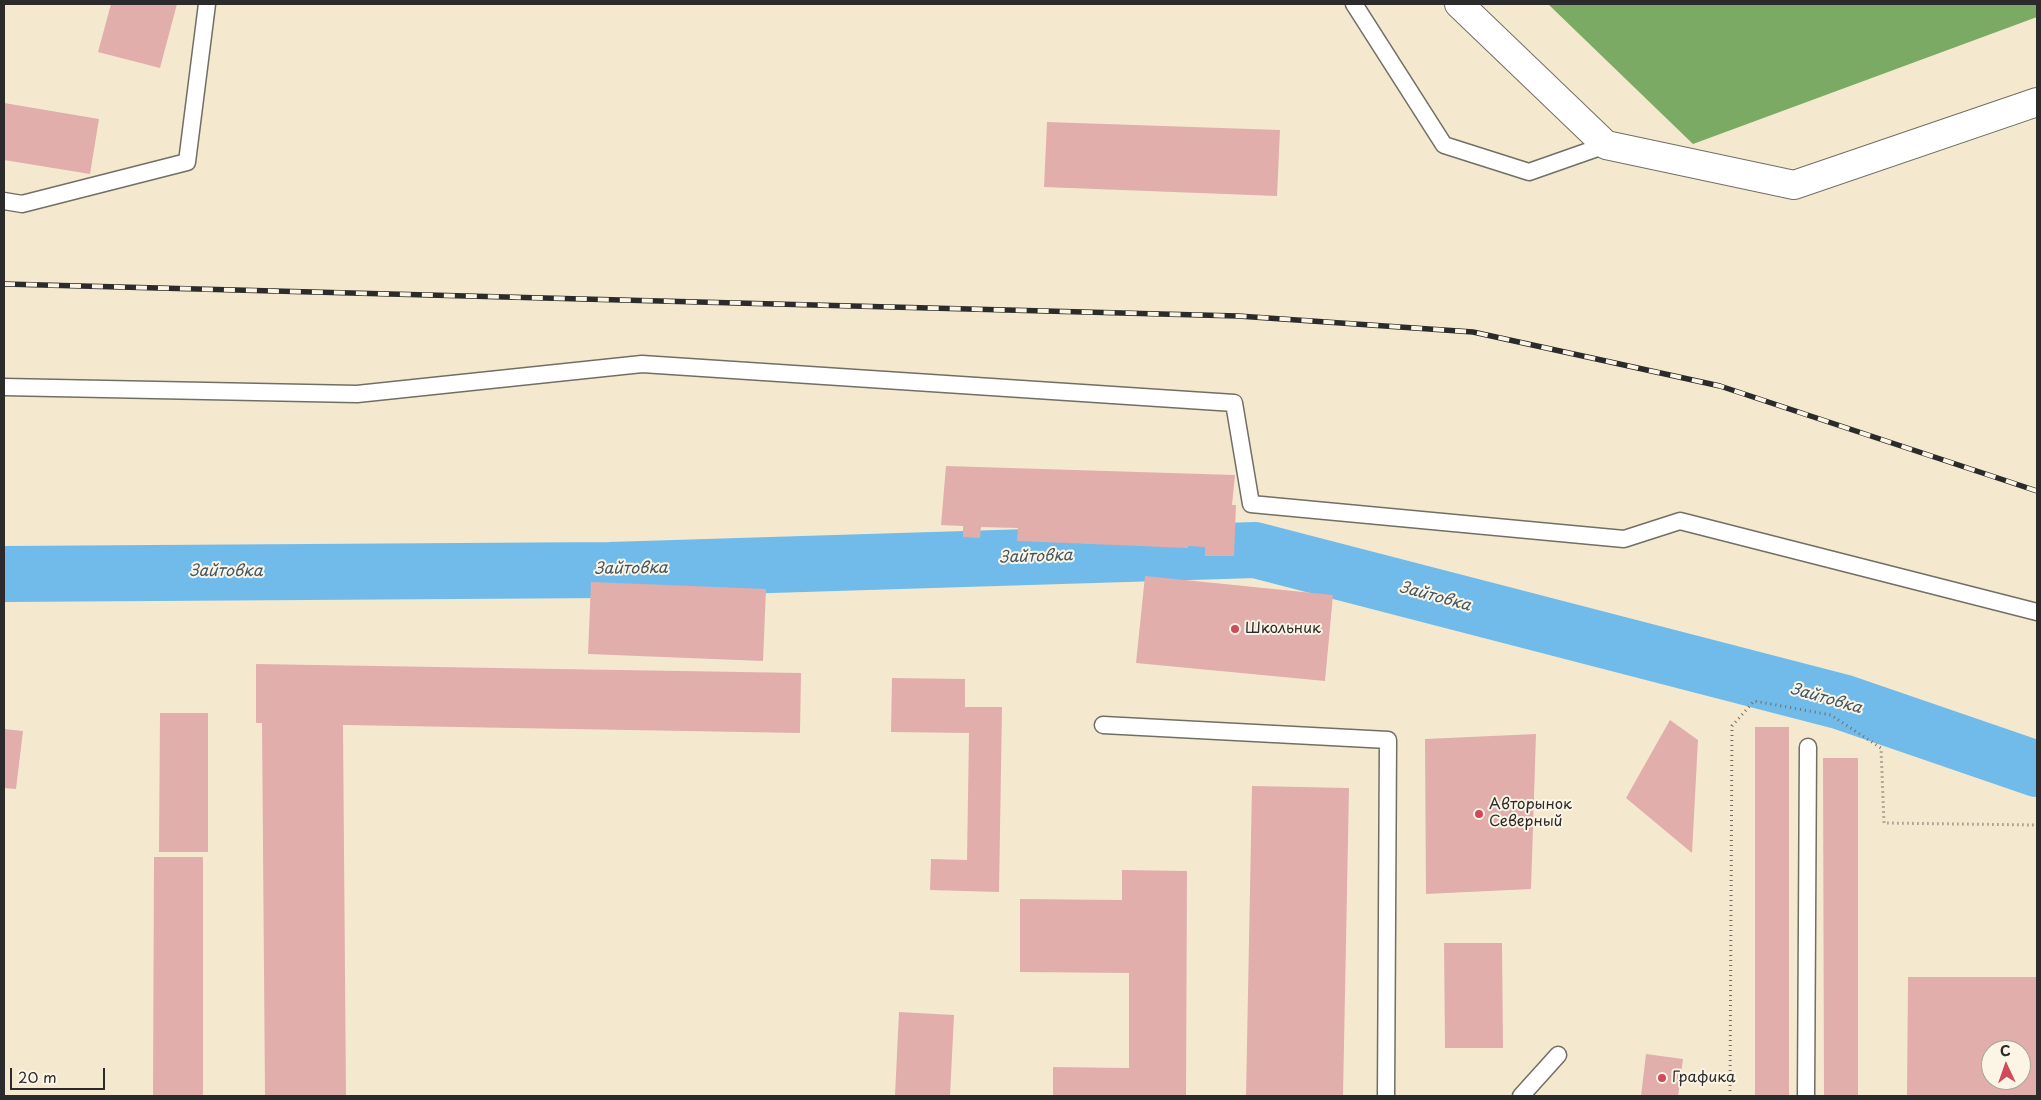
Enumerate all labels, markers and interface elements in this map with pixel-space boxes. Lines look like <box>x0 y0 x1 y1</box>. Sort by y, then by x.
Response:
water label: Зайтовка <box>999 546 1073 568</box>
water label: Зайтовка <box>594 559 668 579</box>
water label: Зайтовка <box>189 562 263 582</box>
water label: Зайтовка <box>1397 578 1473 616</box>
place label: Школьник <box>1245 620 1321 638</box>
marker: Школьник <box>1229 623 1241 635</box>
water label: Зайтовка <box>1788 680 1864 718</box>
place label: Авторынок Северный <box>1489 796 1572 831</box>
marker: Авторынок Северный <box>1473 808 1485 820</box>
north arrow <box>1981 1040 2031 1090</box>
text: С <box>1999 1040 2011 1061</box>
scale bar <box>12 1058 108 1090</box>
text: 20 m <box>18 1065 57 1088</box>
place label: Графика <box>1672 1069 1735 1087</box>
marker: Графика <box>1656 1072 1668 1084</box>

